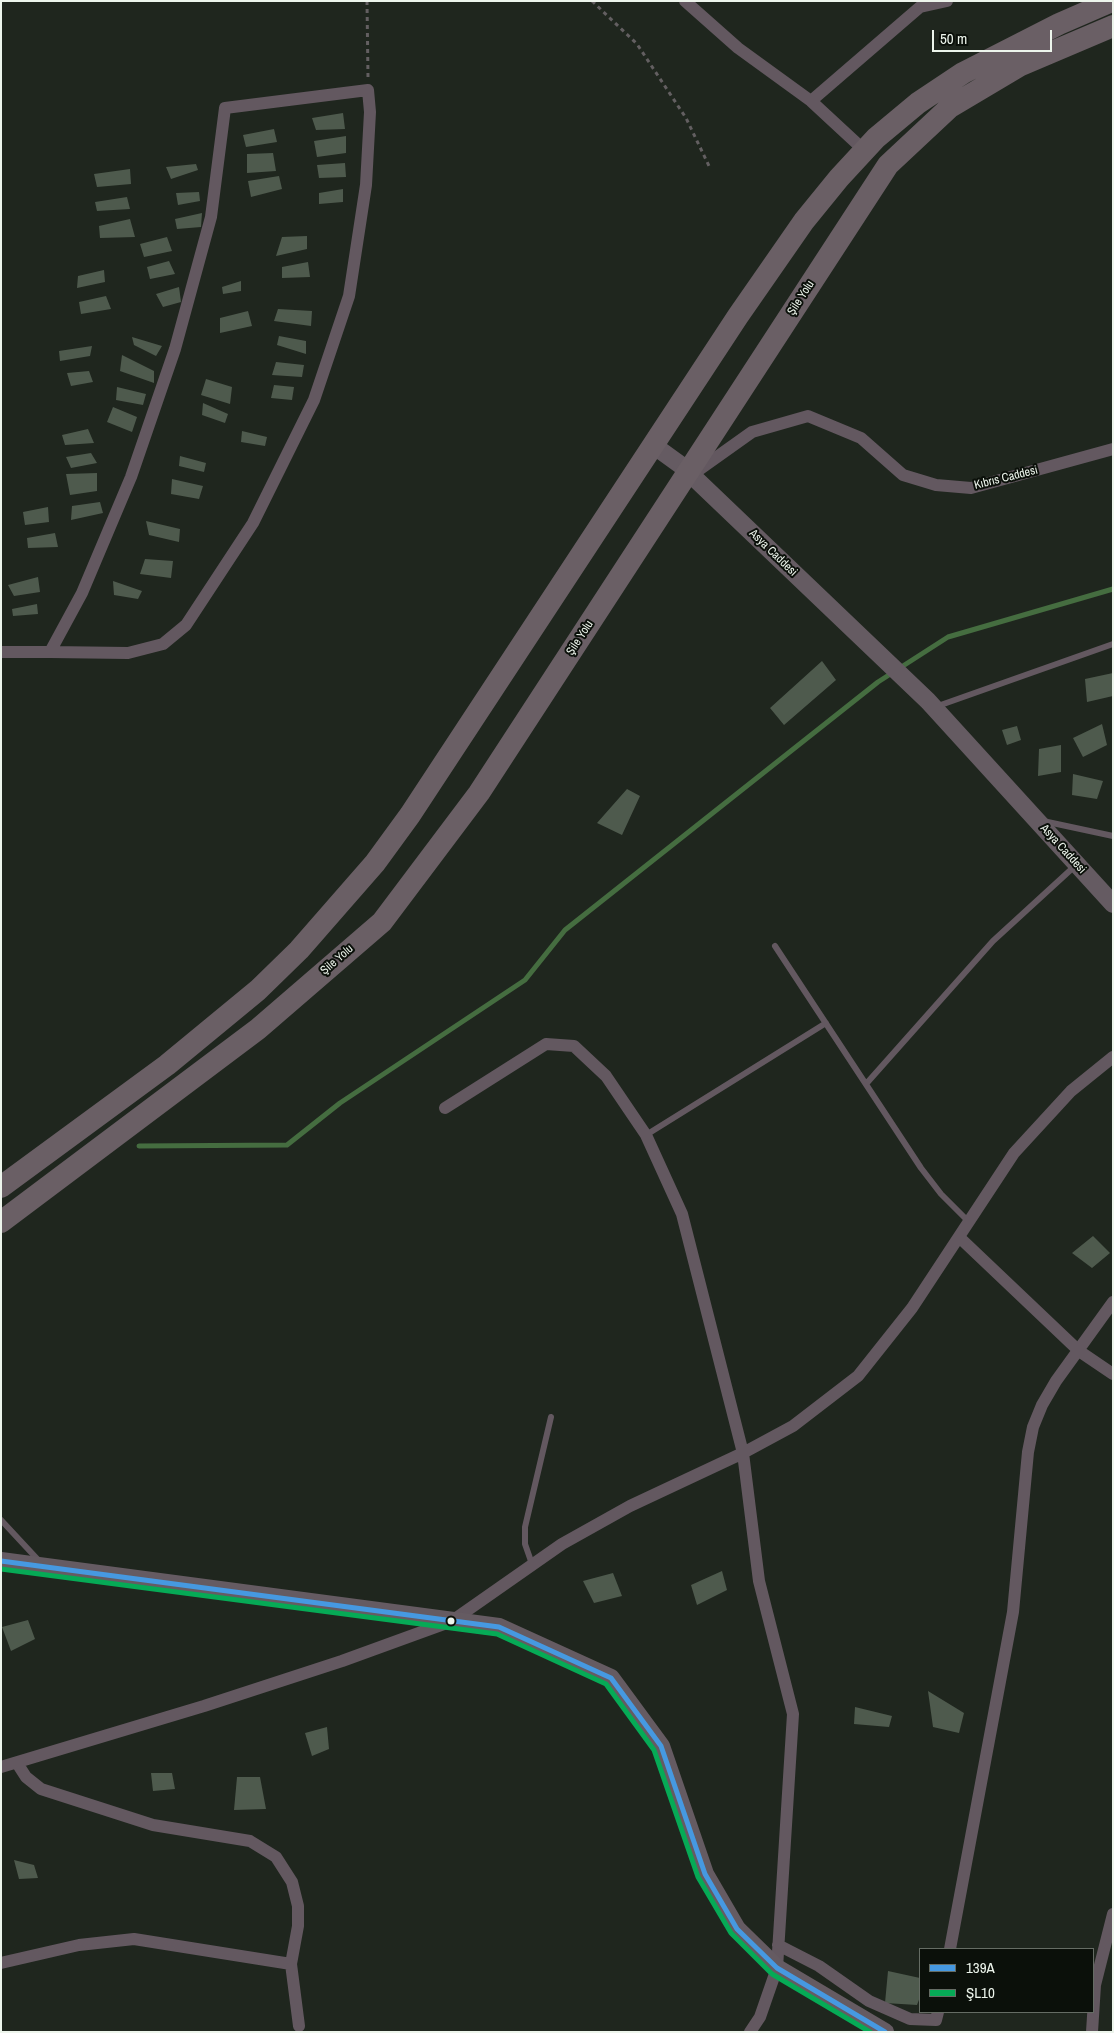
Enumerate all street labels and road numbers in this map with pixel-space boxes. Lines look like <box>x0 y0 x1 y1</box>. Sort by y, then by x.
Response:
street label: Şile Yolu <box>784 278 818 318</box>
street label: Kıbrıs Caddesi <box>973 463 1039 493</box>
street label: Asya Caddesi <box>746 527 800 579</box>
street label: Şile Yolu <box>563 618 597 658</box>
street label: Asya Caddesi <box>1037 821 1089 877</box>
street label: Şile Yolu <box>318 942 356 978</box>

